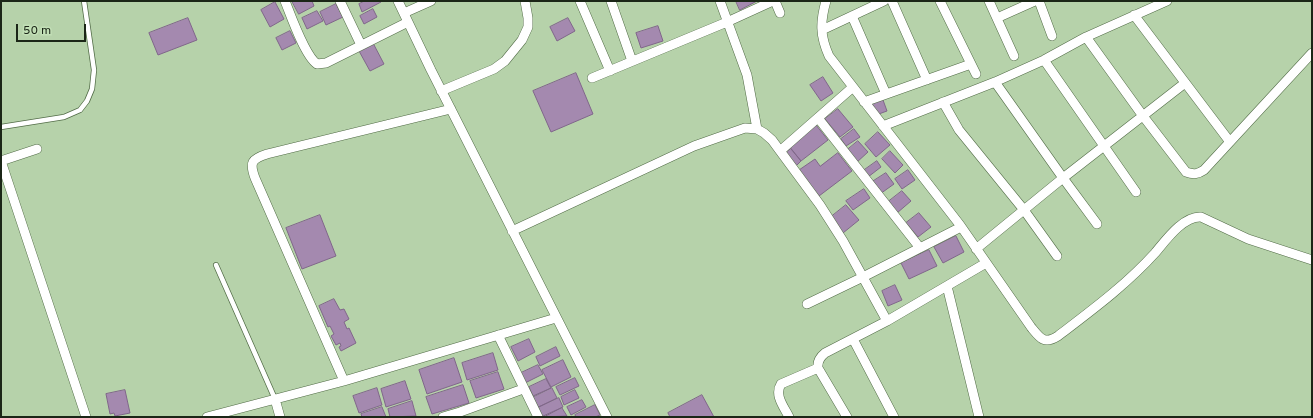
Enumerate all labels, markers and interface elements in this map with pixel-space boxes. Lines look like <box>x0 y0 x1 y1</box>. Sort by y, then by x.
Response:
scale bar <box>18 16 88 42</box>
text: 50 m <box>23 23 51 39</box>

